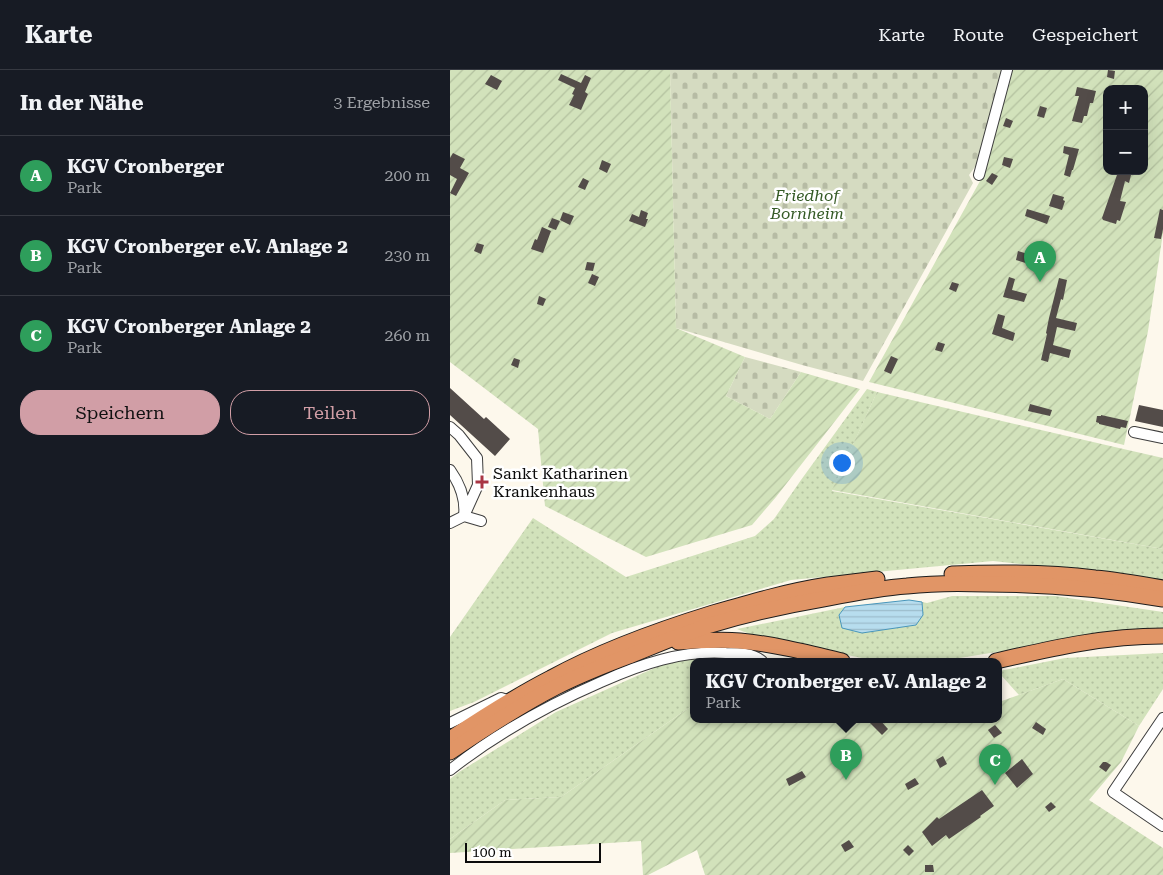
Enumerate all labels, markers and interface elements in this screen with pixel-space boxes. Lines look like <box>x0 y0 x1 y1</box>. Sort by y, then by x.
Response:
text: Karte <box>25 21 93 49</box>
text: Karte <box>878 24 925 45</box>
text: Route <box>953 24 1004 45</box>
text: Gespeichert <box>1032 24 1138 45</box>
map controls <box>1103 85 1148 175</box>
button: + <box>1103 85 1148 130</box>
text: In der Nähe <box>20 91 143 115</box>
text: 3 Ergebnisse <box>333 93 430 112</box>
button: − <box>1103 130 1148 175</box>
text: KGV Cronberger <box>67 155 224 178</box>
text: A <box>30 166 42 185</box>
text: 200 m <box>384 166 430 185</box>
text: Park <box>67 178 102 197</box>
park label: Friedhof Bornheim <box>769 186 844 223</box>
text: KGV Cronberger e.V. Anlage 2 <box>67 235 348 258</box>
pin: A <box>1024 241 1056 282</box>
text: B <box>30 246 42 265</box>
text: 230 m <box>384 246 430 265</box>
text: Park <box>67 258 102 277</box>
text: KGV Cronberger Anlage 2 <box>67 315 311 338</box>
text: C <box>30 326 42 345</box>
text: 260 m <box>384 326 430 345</box>
text: Park <box>67 338 102 357</box>
button: Speichern <box>20 390 220 435</box>
button: Teilen <box>230 390 430 435</box>
your location <box>829 450 855 476</box>
place label: Sankt Katharinen Krankenhaus <box>493 464 628 501</box>
marker: Sankt Katharinen Krankenhaus <box>475 475 489 489</box>
popup <box>690 658 1002 723</box>
text: KGV Cronberger e.V. Anlage 2 <box>706 670 986 693</box>
text: Park <box>706 693 741 712</box>
pin: B <box>830 739 862 780</box>
pin: C <box>979 744 1011 785</box>
scale bar <box>465 840 601 863</box>
text: 100 m <box>472 844 512 860</box>

